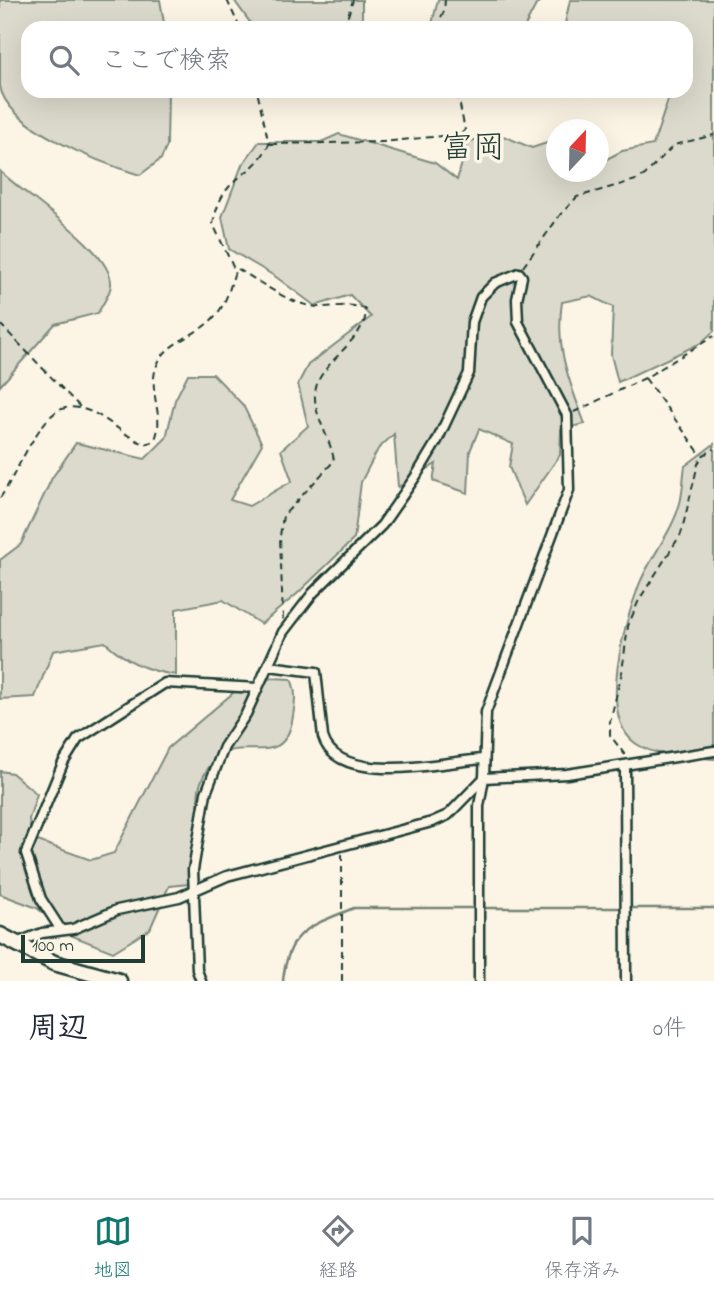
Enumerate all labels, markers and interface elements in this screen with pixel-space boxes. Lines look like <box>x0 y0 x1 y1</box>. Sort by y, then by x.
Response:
search box <box>21 21 693 98</box>
icon: search <box>45 41 83 79</box>
text: ここで検索 <box>101 43 231 81</box>
north arrow <box>546 119 609 182</box>
district label: 富岡 <box>441 126 505 173</box>
scale bar <box>21 932 145 964</box>
text: 100 m <box>32 933 74 960</box>
text: 周辺 <box>28 1008 88 1052</box>
text: 0件 <box>653 1013 686 1046</box>
tab: 地図 <box>94 1212 132 1285</box>
tab: 経路 <box>319 1212 357 1285</box>
tab: 保存済み <box>544 1212 620 1285</box>

